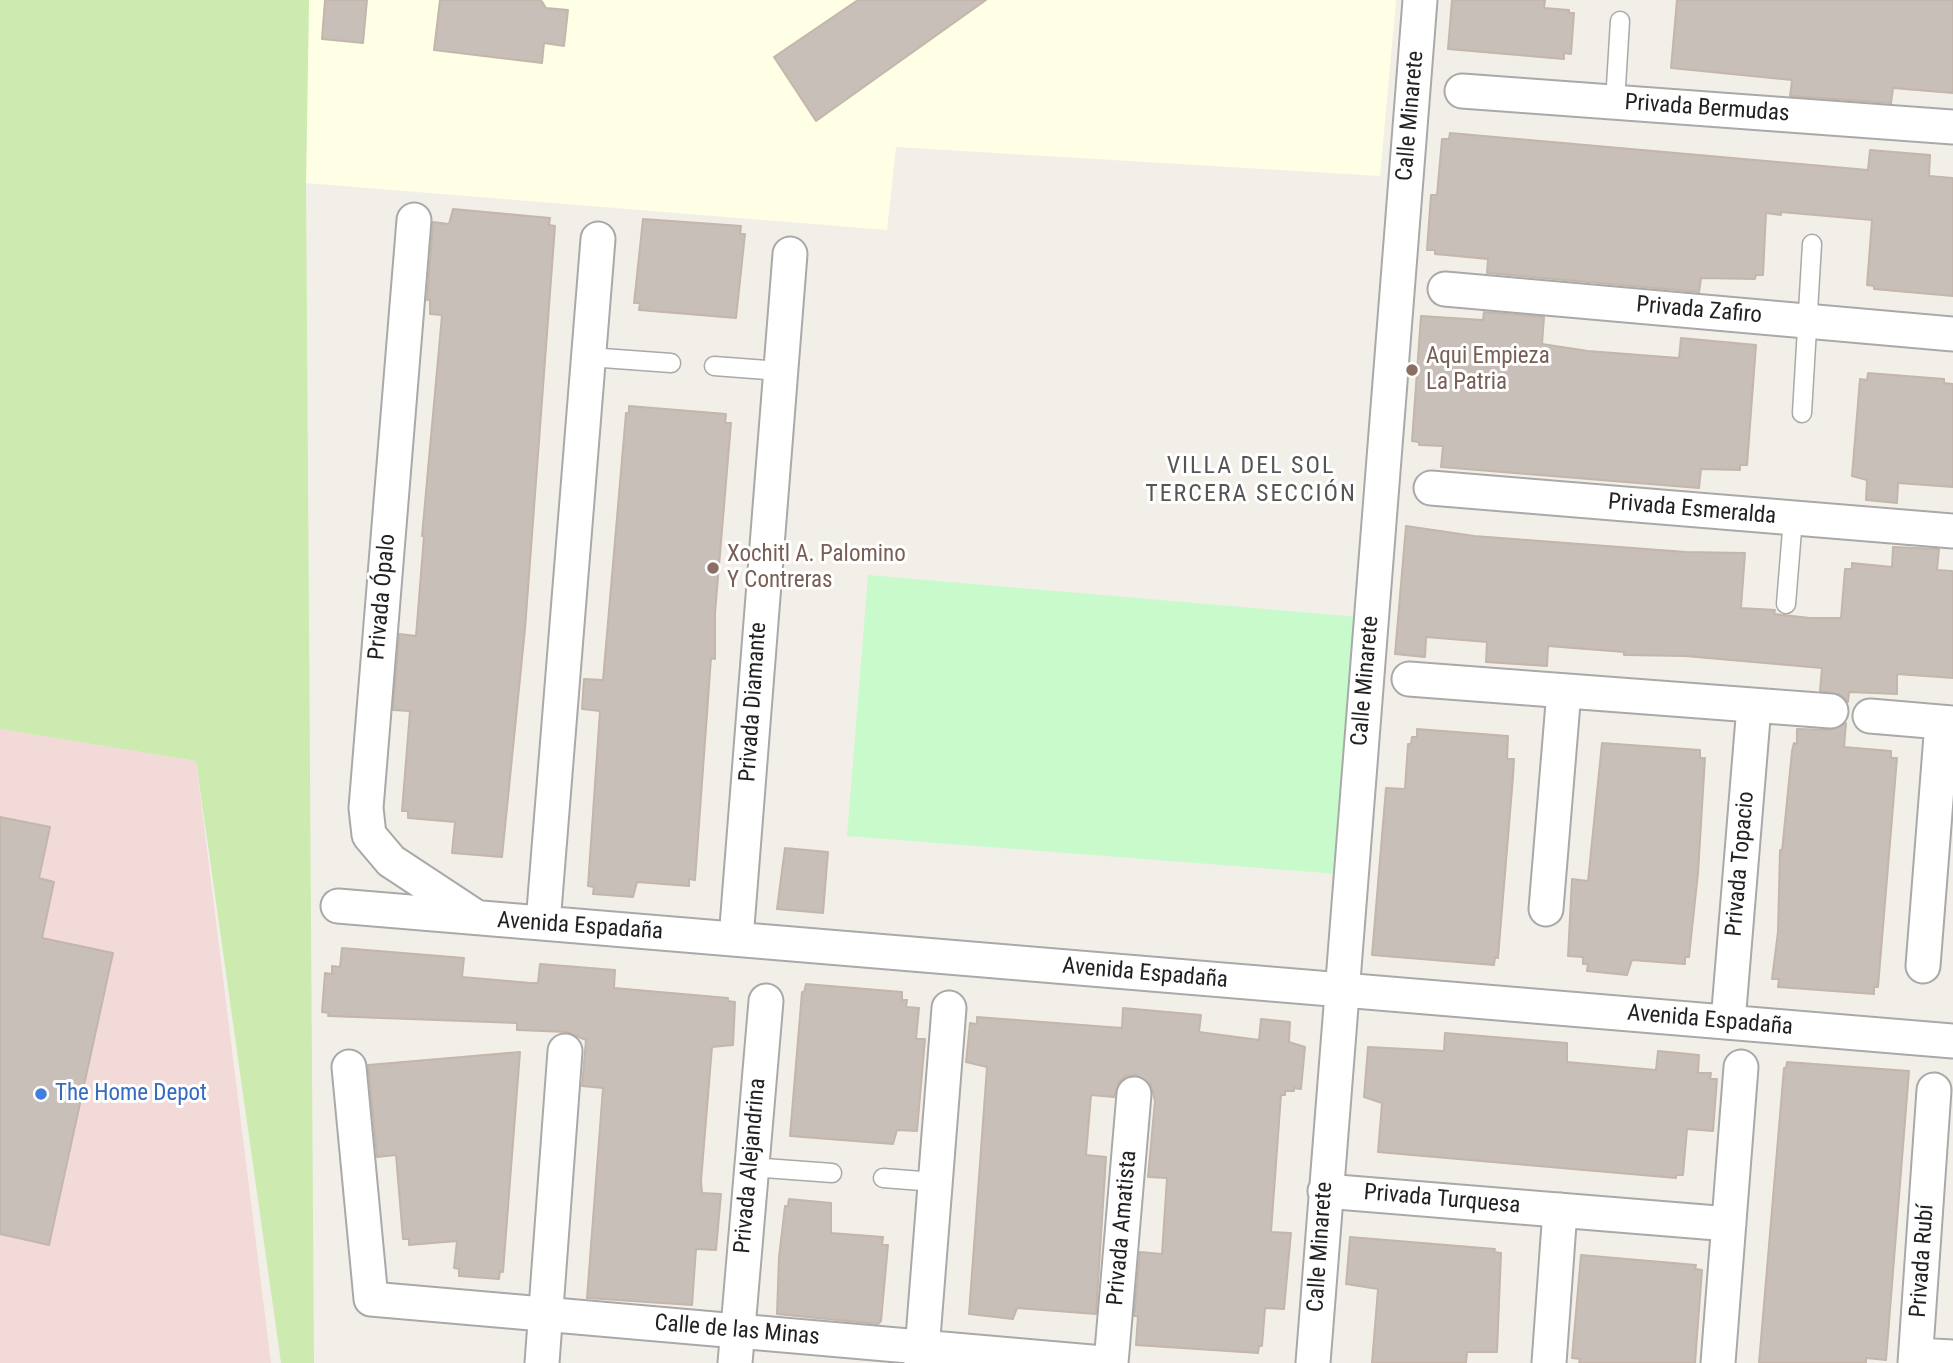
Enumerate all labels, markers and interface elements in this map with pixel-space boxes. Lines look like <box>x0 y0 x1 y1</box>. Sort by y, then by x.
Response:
street label: Calle Minarete <box>1392 50 1430 182</box>
street label: Privada Bermudas <box>1624 89 1790 129</box>
street label: Privada Zafiro <box>1635 292 1763 330</box>
place label: Aqui Empieza La Patria <box>1426 343 1550 397</box>
marker: Aqui Empieza La Patria <box>1404 362 1420 378</box>
district label: VILLA DEL SOL TERCERA SECCIÓN <box>1147 453 1355 509</box>
street label: Privada Esmeralda <box>1607 489 1777 531</box>
street label: Privada Ópalo <box>364 533 402 661</box>
place label: Xochitl A. Palomino Y Contreras <box>727 541 906 595</box>
marker: Xochitl A. Palomino Y Contreras <box>705 560 721 576</box>
street label: Calle Minarete <box>1347 615 1385 747</box>
street label: Privada Diamante <box>735 621 773 783</box>
street label: Privada Topacio <box>1721 790 1761 938</box>
street label: Avenida Espadaña <box>496 907 664 947</box>
street label: Avenida Espadaña <box>1061 953 1229 995</box>
street label: Avenida Espadaña <box>1626 1000 1794 1042</box>
street label: Privada Alejandrina <box>730 1077 772 1255</box>
place label: The Home Depot <box>55 1080 207 1108</box>
marker: The Home Depot <box>33 1086 49 1102</box>
street label: Privada Amatista <box>1102 1149 1144 1307</box>
street label: Privada Turquesa <box>1363 1179 1521 1221</box>
street label: Calle Minarete <box>1303 1181 1339 1313</box>
street label: Privada Rubí <box>1905 1203 1941 1319</box>
street label: Calle de las Minas <box>653 1310 821 1352</box>

